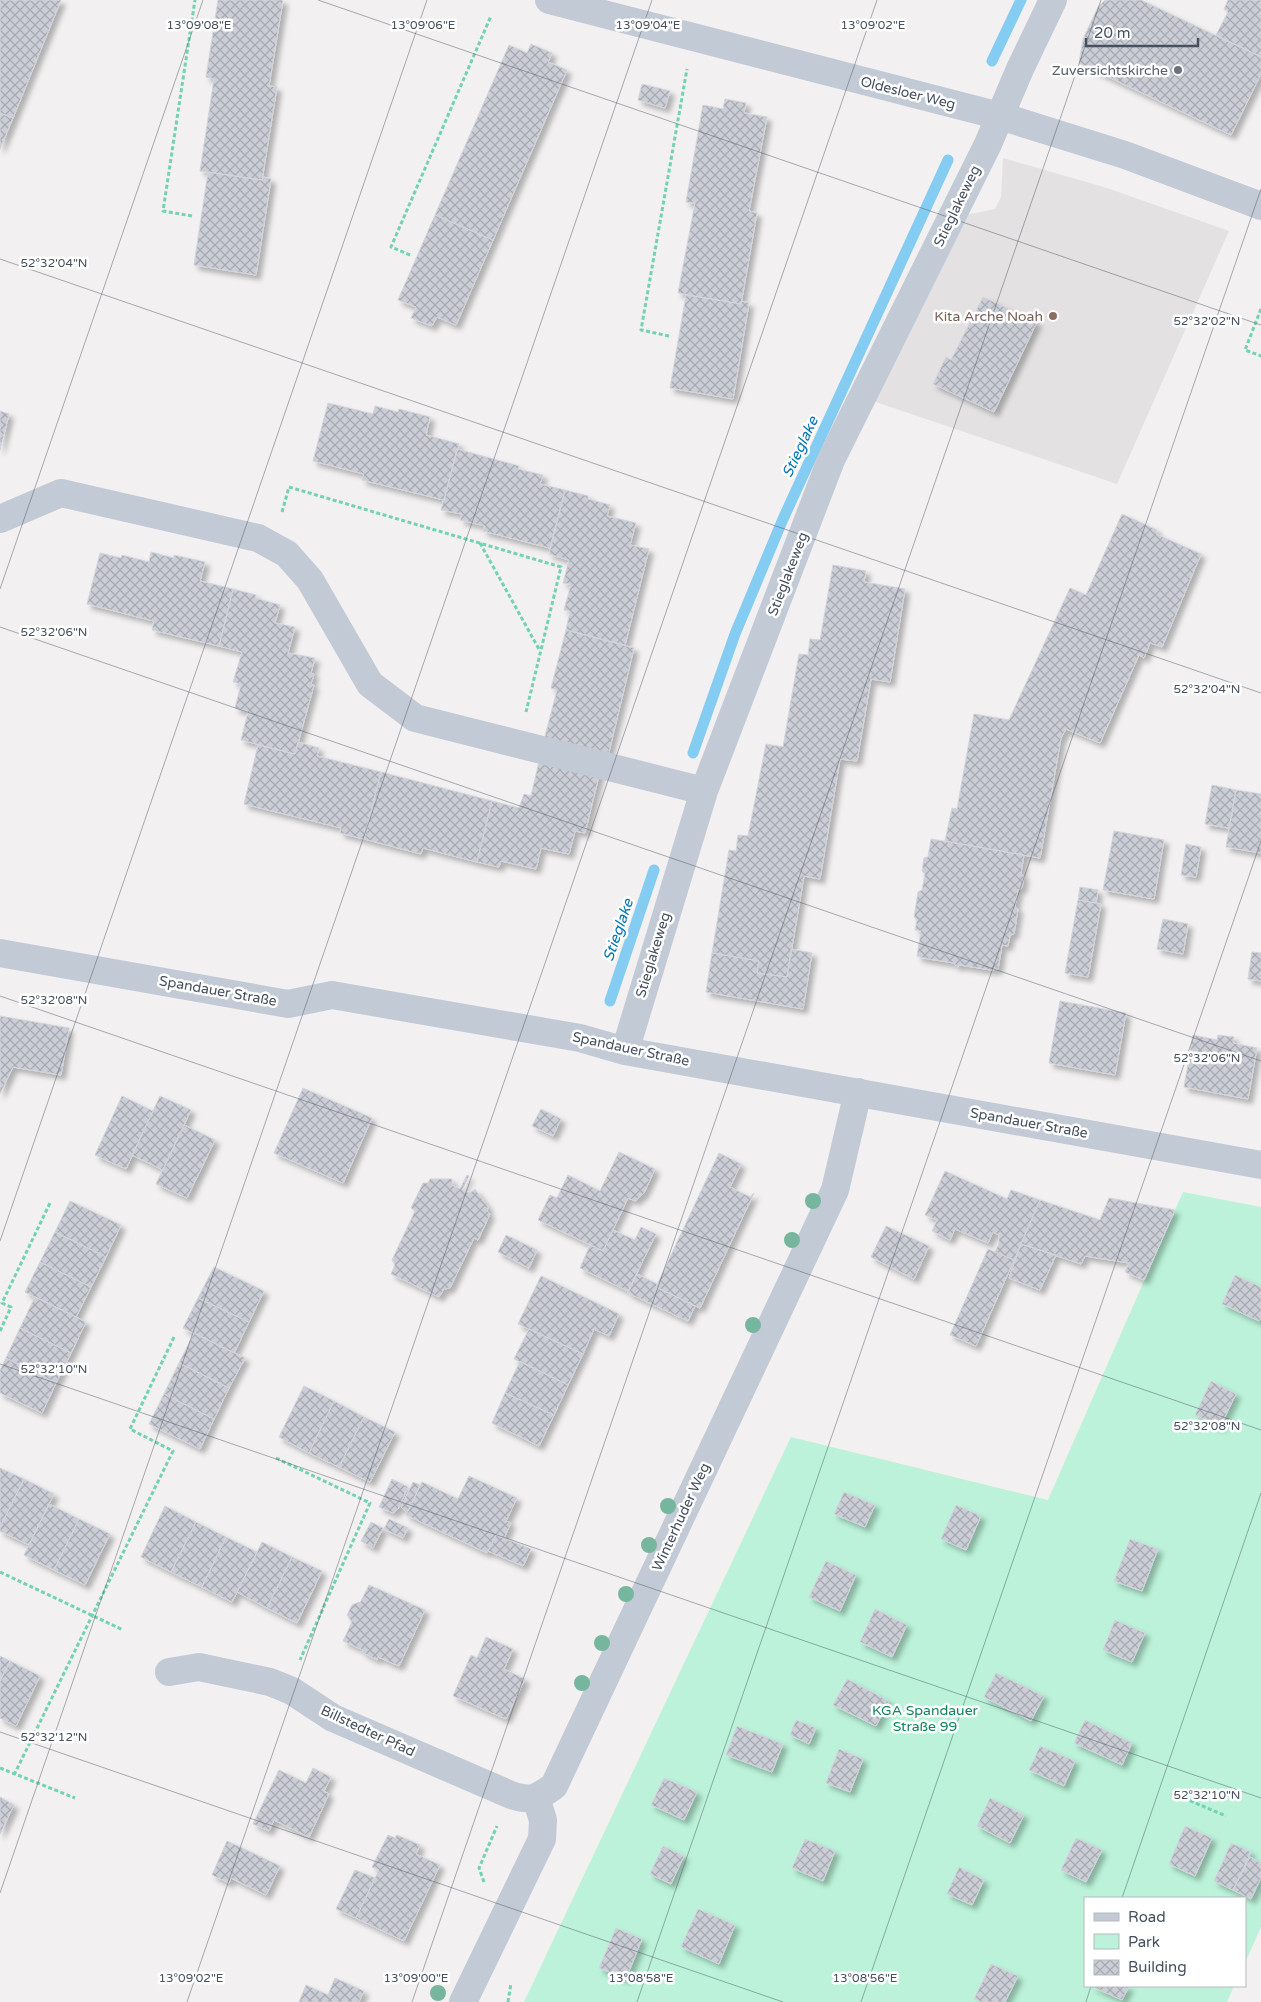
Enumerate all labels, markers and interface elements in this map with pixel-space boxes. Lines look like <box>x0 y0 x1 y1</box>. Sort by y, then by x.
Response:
scale bar <box>1086 15 1198 47</box>
text: 13°09'08"E <box>166 18 232 32</box>
text: 13°09'06"E <box>390 18 456 32</box>
text: 13°09'04"E <box>615 18 681 32</box>
text: 13°09'02"E <box>840 18 906 32</box>
text: 20 m <box>1094 24 1131 42</box>
place label: Zuversichtskirche <box>1052 62 1168 79</box>
marker: Zuversichtskirche <box>1172 64 1184 76</box>
street label: Oldesloer Weg <box>859 73 957 113</box>
street label: Stieglakeweg <box>930 163 984 249</box>
text: 52°32'04"N <box>21 256 88 270</box>
place label: Kita Arche Noah <box>934 308 1043 325</box>
marker: Kita Arche Noah <box>1047 310 1059 322</box>
text: 52°32'02"N <box>1174 314 1241 328</box>
water label: Stieglake <box>778 412 823 480</box>
street label: Stieglakeweg <box>764 530 812 618</box>
text: 52°32'06"N <box>21 625 88 639</box>
text: 52°32'04"N <box>1174 682 1241 696</box>
water label: Stieglake <box>599 895 638 964</box>
street label: Stieglakeweg <box>632 910 674 1000</box>
street label: Spandauer Straße <box>158 972 278 1010</box>
text: 52°32'08"N <box>21 993 88 1007</box>
street label: Spandauer Straße <box>571 1028 691 1070</box>
text: 52°32'06"N <box>1174 1051 1241 1065</box>
street label: Spandauer Straße <box>969 1104 1089 1142</box>
text: 52°32'10"N <box>21 1362 88 1376</box>
text: 52°32'08"N <box>1174 1419 1241 1433</box>
street label: Winterhuder Weg <box>648 1460 714 1574</box>
street label: Billstedter Pfad <box>318 1702 418 1760</box>
park label: KGA Spandauer Straße 99 <box>872 1702 979 1735</box>
text: 52°32'12"N <box>21 1730 88 1744</box>
text: 52°32'10"N <box>1174 1788 1241 1802</box>
legend <box>1084 1897 1246 1987</box>
text: Road <box>1128 1908 1166 1926</box>
text: Park <box>1128 1933 1160 1951</box>
text: Building <box>1128 1958 1187 1976</box>
text: 13°09'02"E <box>158 1971 224 1985</box>
text: 13°09'00"E <box>383 1971 449 1985</box>
text: 13°08'58"E <box>608 1971 674 1985</box>
text: 13°08'56"E <box>832 1971 898 1985</box>

